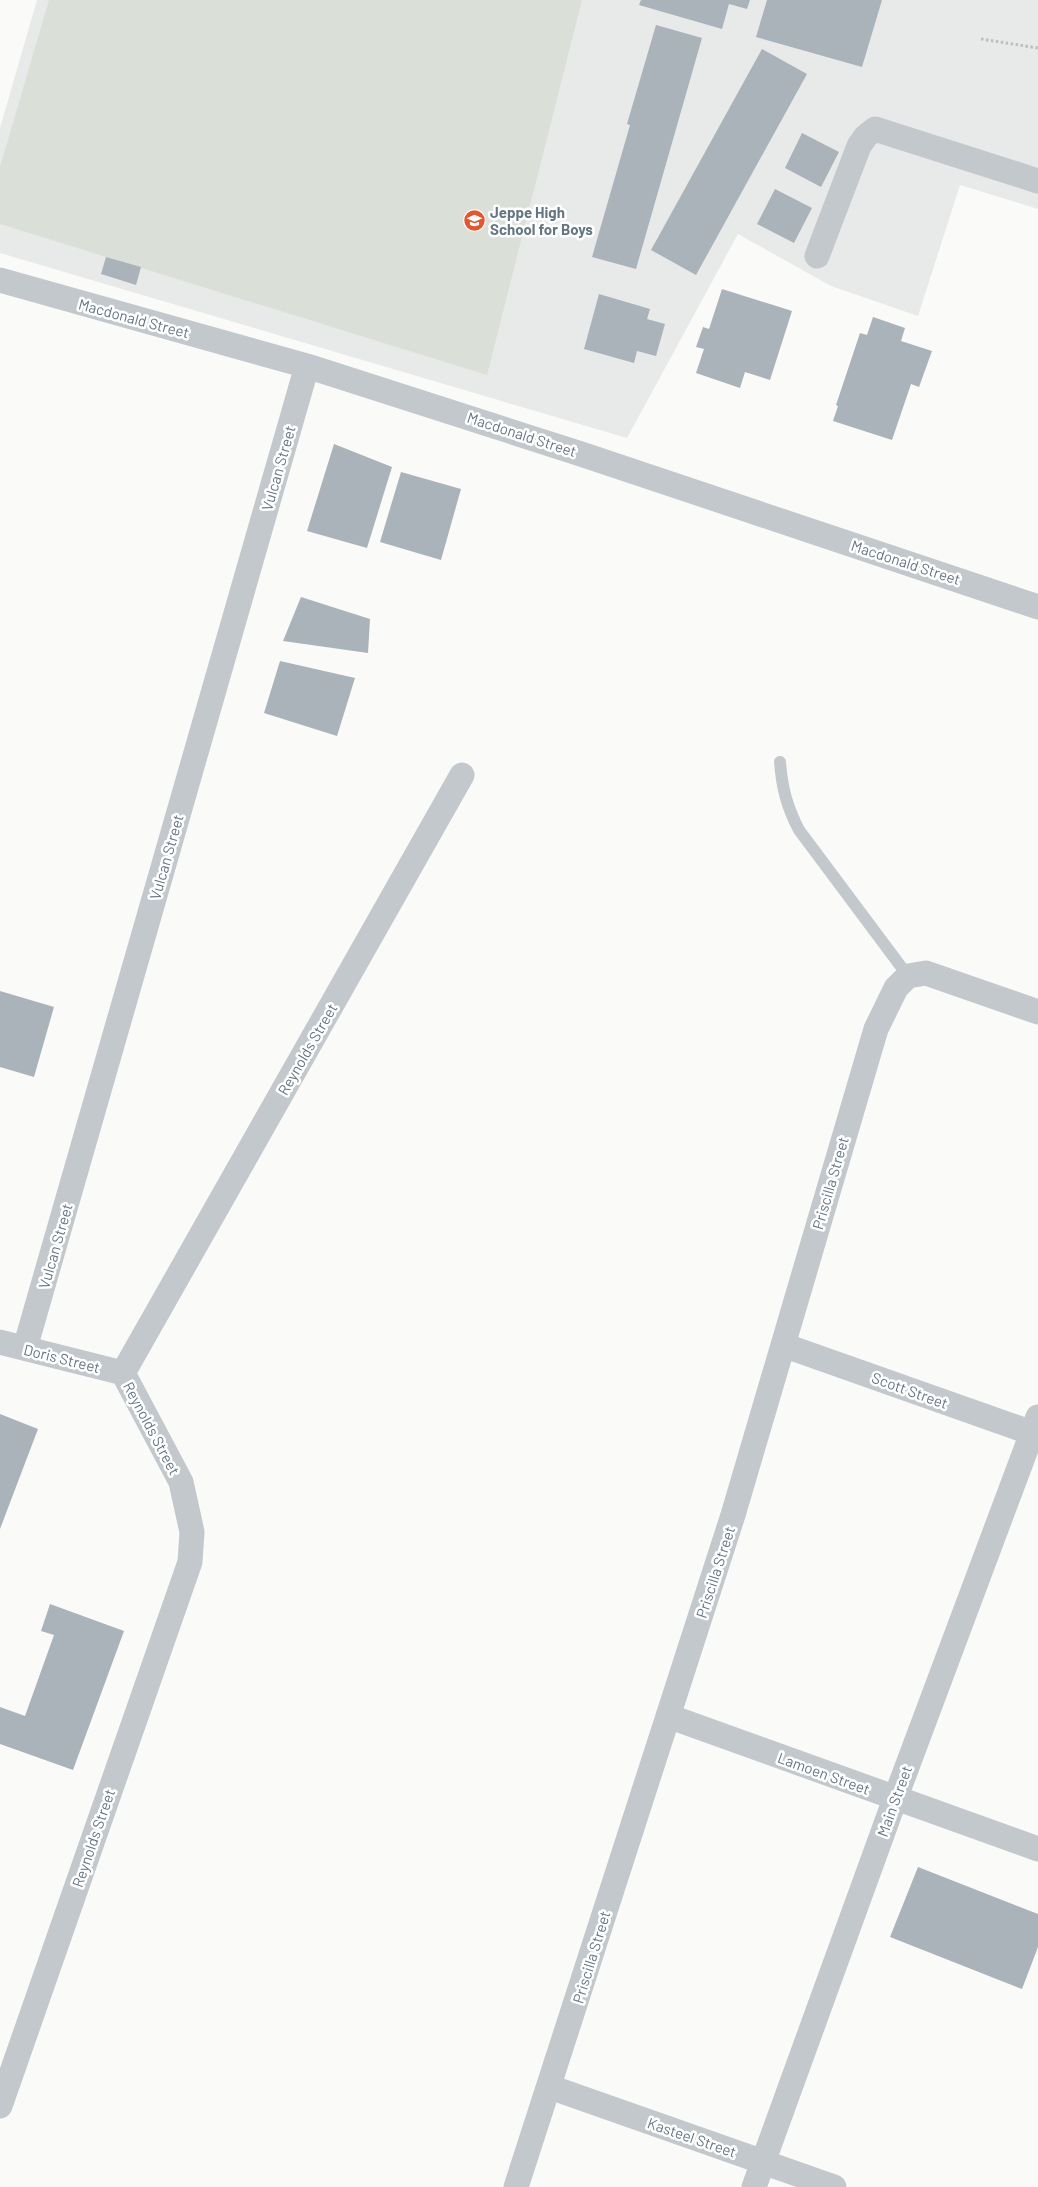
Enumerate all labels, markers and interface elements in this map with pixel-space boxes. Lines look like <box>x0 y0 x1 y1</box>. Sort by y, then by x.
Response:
place label: Jeppe High School for Boys <box>490 203 593 238</box>
school or university icon: Jeppe High School for Boys <box>462 209 486 233</box>
street label: Macdonald Street <box>77 295 191 341</box>
street label: Macdonald Street <box>465 408 579 460</box>
street label: Vulcan Street <box>257 423 299 513</box>
street label: Macdonald Street <box>849 536 963 588</box>
street label: Vulcan Street <box>145 812 187 902</box>
street label: Reynolds Street <box>274 1000 340 1098</box>
street label: Priscilla Street <box>808 1135 852 1231</box>
street label: Vulcan Street <box>34 1201 76 1291</box>
street label: Doris Street <box>22 1340 102 1376</box>
street label: Scott Street <box>870 1368 950 1412</box>
street label: Reynolds Street <box>120 1378 184 1478</box>
street label: Priscilla Street <box>692 1524 738 1620</box>
street label: Lamoen Street <box>775 1748 873 1798</box>
street label: Main Street <box>873 1763 915 1839</box>
street label: Reynolds Street <box>68 1786 118 1890</box>
street label: Priscilla Street <box>568 1909 614 2005</box>
street label: Kasteel Street <box>645 2113 739 2161</box>

